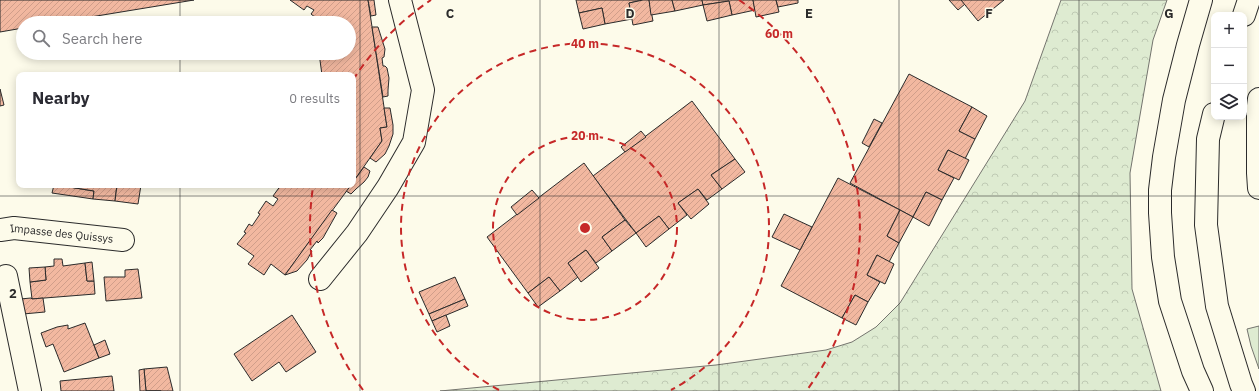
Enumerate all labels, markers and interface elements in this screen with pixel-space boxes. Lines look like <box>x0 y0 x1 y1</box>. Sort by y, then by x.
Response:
text: C <box>446 5 455 22</box>
text: D <box>625 5 635 22</box>
text: E <box>805 5 813 22</box>
text: F <box>985 5 993 22</box>
text: G <box>1164 5 1174 22</box>
map controls <box>1211 12 1247 120</box>
button: + <box>1211 12 1247 48</box>
search box <box>16 16 356 60</box>
text: 60 m <box>765 26 793 41</box>
icon: search <box>30 27 52 49</box>
text: Search here <box>62 29 142 48</box>
text: 40 m <box>571 36 599 51</box>
button: − <box>1211 48 1247 84</box>
button: layers <box>1211 84 1247 120</box>
text: Nearby <box>32 87 90 109</box>
text: 0 results <box>289 90 340 107</box>
text: 20 m <box>571 128 599 143</box>
street label: Impasse des Quissys <box>9 221 114 246</box>
centre of rings <box>578 221 592 235</box>
text: 2 <box>9 285 17 302</box>

